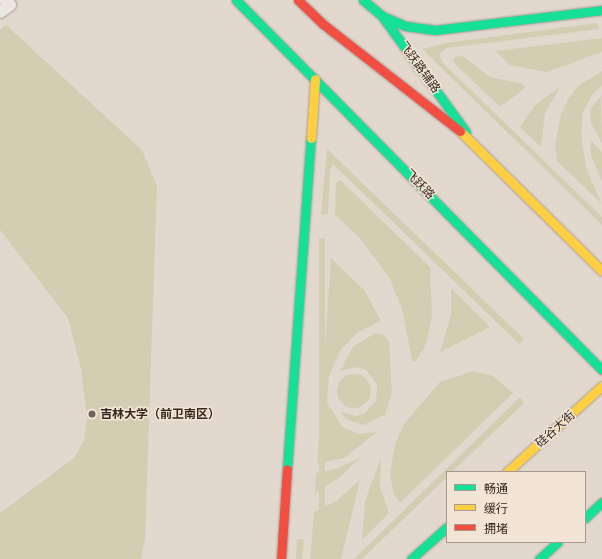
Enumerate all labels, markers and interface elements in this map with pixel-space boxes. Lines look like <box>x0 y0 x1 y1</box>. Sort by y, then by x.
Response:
street label: 飞跃路辅路 <box>397 38 443 96</box>
street label: 飞跃路 <box>402 166 438 202</box>
place label: 吉林大学（前卫南区） <box>100 407 220 421</box>
street label: 硅谷大街 <box>532 408 578 450</box>
marker: 吉林大学（前卫南区） <box>87 409 97 419</box>
legend <box>446 471 586 543</box>
text: 畅通 <box>484 481 508 496</box>
text: 缓行 <box>484 501 508 516</box>
text: 拥堵 <box>484 521 508 536</box>

